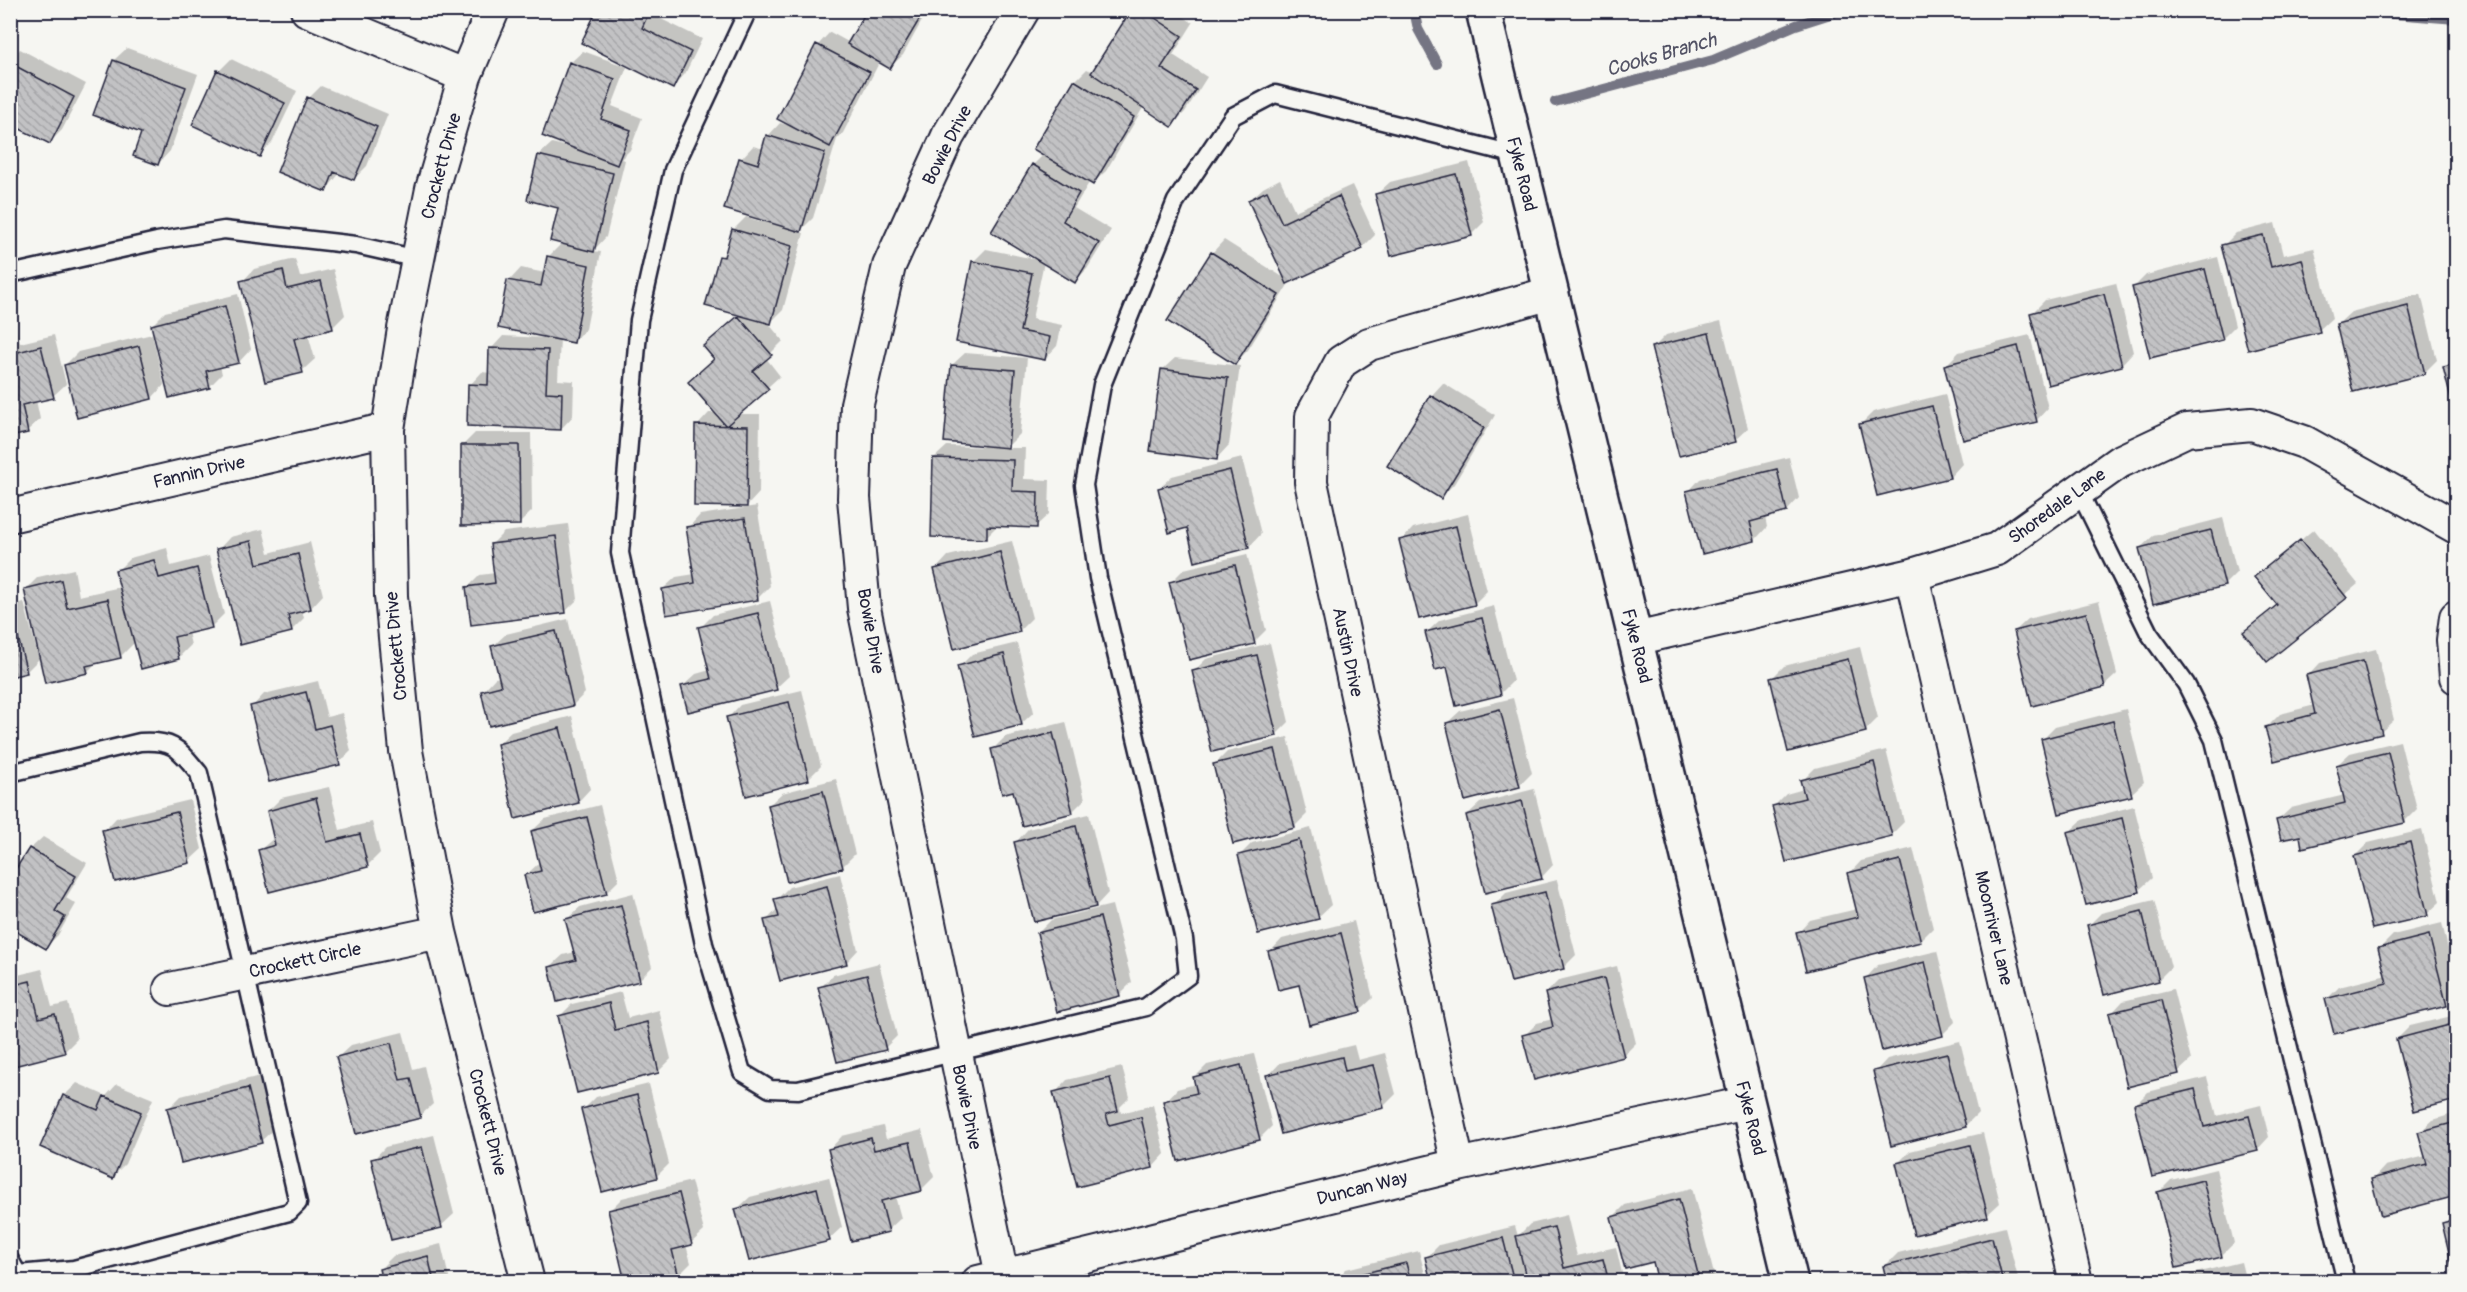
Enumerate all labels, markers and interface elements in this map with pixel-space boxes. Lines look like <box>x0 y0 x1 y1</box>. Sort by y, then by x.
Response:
water label: Cooks Branch <box>1603 26 1721 82</box>
street label: Bowie Drive <box>918 101 977 189</box>
street label: Crockett Drive <box>416 110 467 222</box>
street label: Fyke Road <box>1501 134 1542 214</box>
street label: Fannin Drive <box>151 451 247 494</box>
street label: Shoredale Lane <box>2004 463 2111 549</box>
street label: Bowie Drive <box>852 587 889 676</box>
street label: Crockett Drive <box>380 590 413 701</box>
street label: Austin Drive <box>1327 605 1368 699</box>
street label: Fyke Road <box>1616 606 1657 686</box>
street label: Moonriver Lane <box>1969 869 2018 988</box>
street label: Crockett Circle <box>247 937 363 984</box>
street label: Bowie Drive <box>946 1063 987 1152</box>
street label: Crockett Drive <box>463 1066 512 1178</box>
street label: Fyke Road <box>1730 1078 1771 1158</box>
street label: Duncan Way <box>1314 1166 1410 1211</box>

